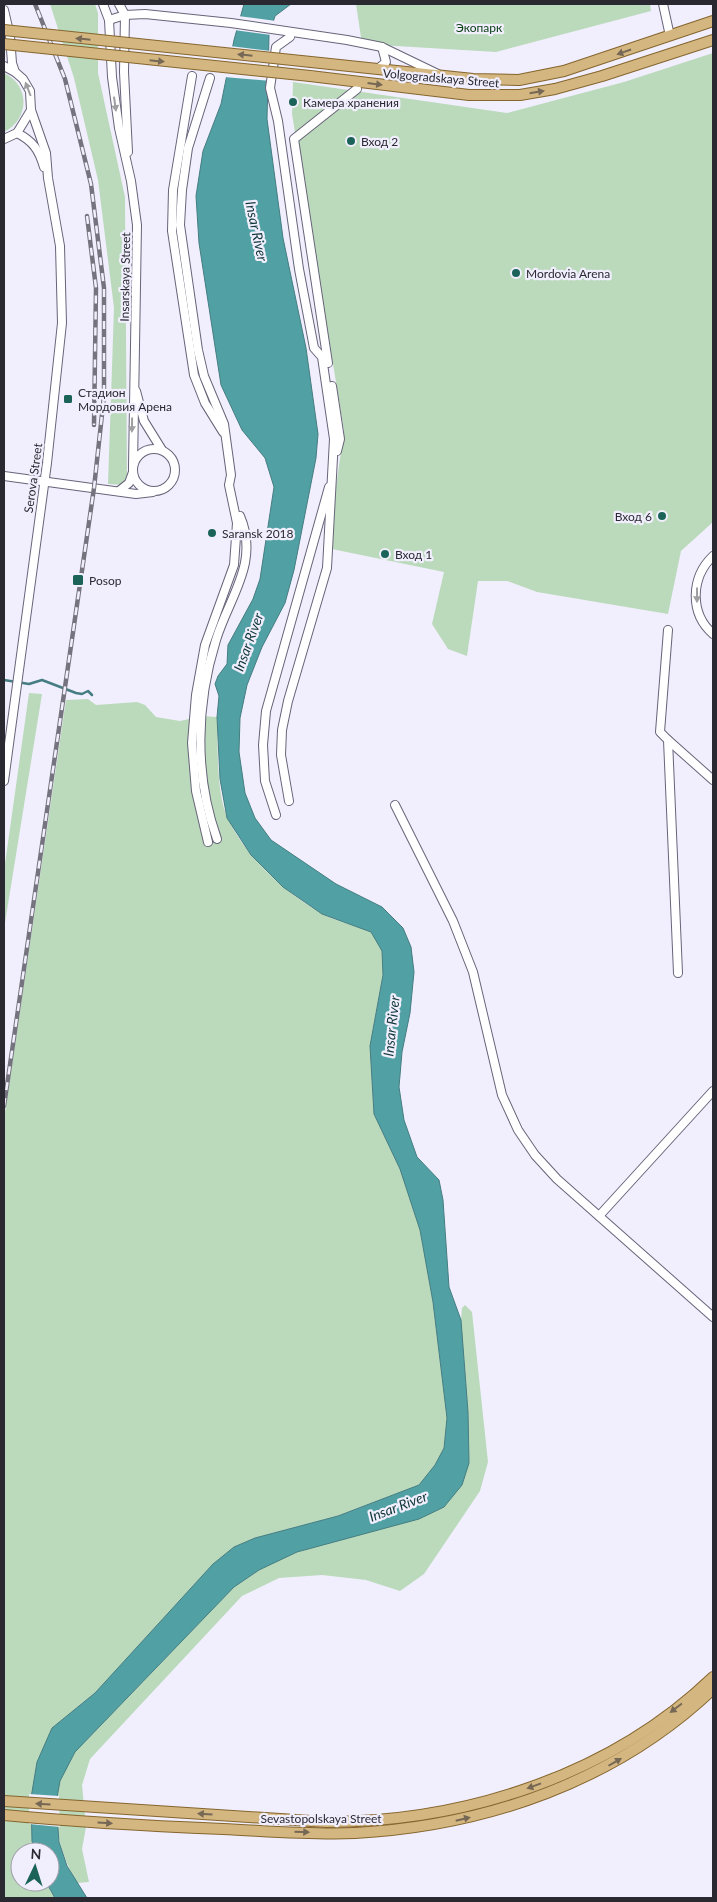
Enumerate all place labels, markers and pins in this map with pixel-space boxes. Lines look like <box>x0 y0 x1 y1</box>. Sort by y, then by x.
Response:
place label: Камера хранения <box>303 95 399 110</box>
marker: Камера хранения <box>287 96 299 108</box>
place label: Вход 2 <box>361 134 398 149</box>
marker: Вход 2 <box>345 135 357 147</box>
place label: Mordovia Arena <box>526 266 610 281</box>
marker: Mordovia Arena <box>510 267 522 279</box>
place label: Стадион Мордовия Арена <box>78 385 172 414</box>
marker: Стадион Мордовия Арена <box>62 393 74 405</box>
place label: Вход 6 <box>615 509 652 524</box>
marker: Вход 6 <box>656 510 668 522</box>
place label: Saransk 2018 <box>222 526 294 541</box>
marker: Saransk 2018 <box>206 527 218 539</box>
place label: Вход 1 <box>395 547 432 562</box>
marker: Вход 1 <box>379 548 391 560</box>
marker: Posop <box>71 573 85 587</box>
place label: Posop <box>89 573 122 588</box>

